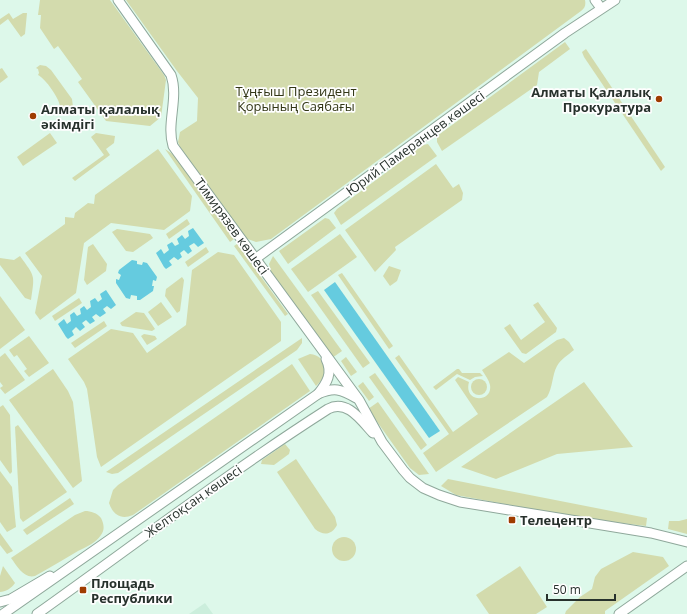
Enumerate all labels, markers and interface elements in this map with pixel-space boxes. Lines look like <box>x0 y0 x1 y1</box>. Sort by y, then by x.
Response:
park label: Тұңғыш Президент Қорының Саябағы <box>235 82 357 115</box>
place label: Алматы Қалалық Прокуратура <box>531 83 651 116</box>
street label: Юрий Памеранцев көшесі <box>342 86 488 200</box>
marker: Алматы Қалалық Прокуратура <box>654 94 664 104</box>
place label: Алматы қалалық әкімдігі <box>41 100 160 133</box>
marker: Алматы қалалық әкімдігі <box>28 111 38 121</box>
street label: Тимирязев көшесі <box>191 174 273 278</box>
street label: Желтоқсан көшесі <box>141 461 245 541</box>
place label: Телецентр <box>520 511 592 529</box>
marker: Телецентр <box>507 515 517 525</box>
place label: Площадь Республики <box>91 574 173 607</box>
scale bar <box>547 576 615 602</box>
text: 50 m <box>553 581 581 598</box>
marker: Площадь Республики <box>78 585 88 595</box>

